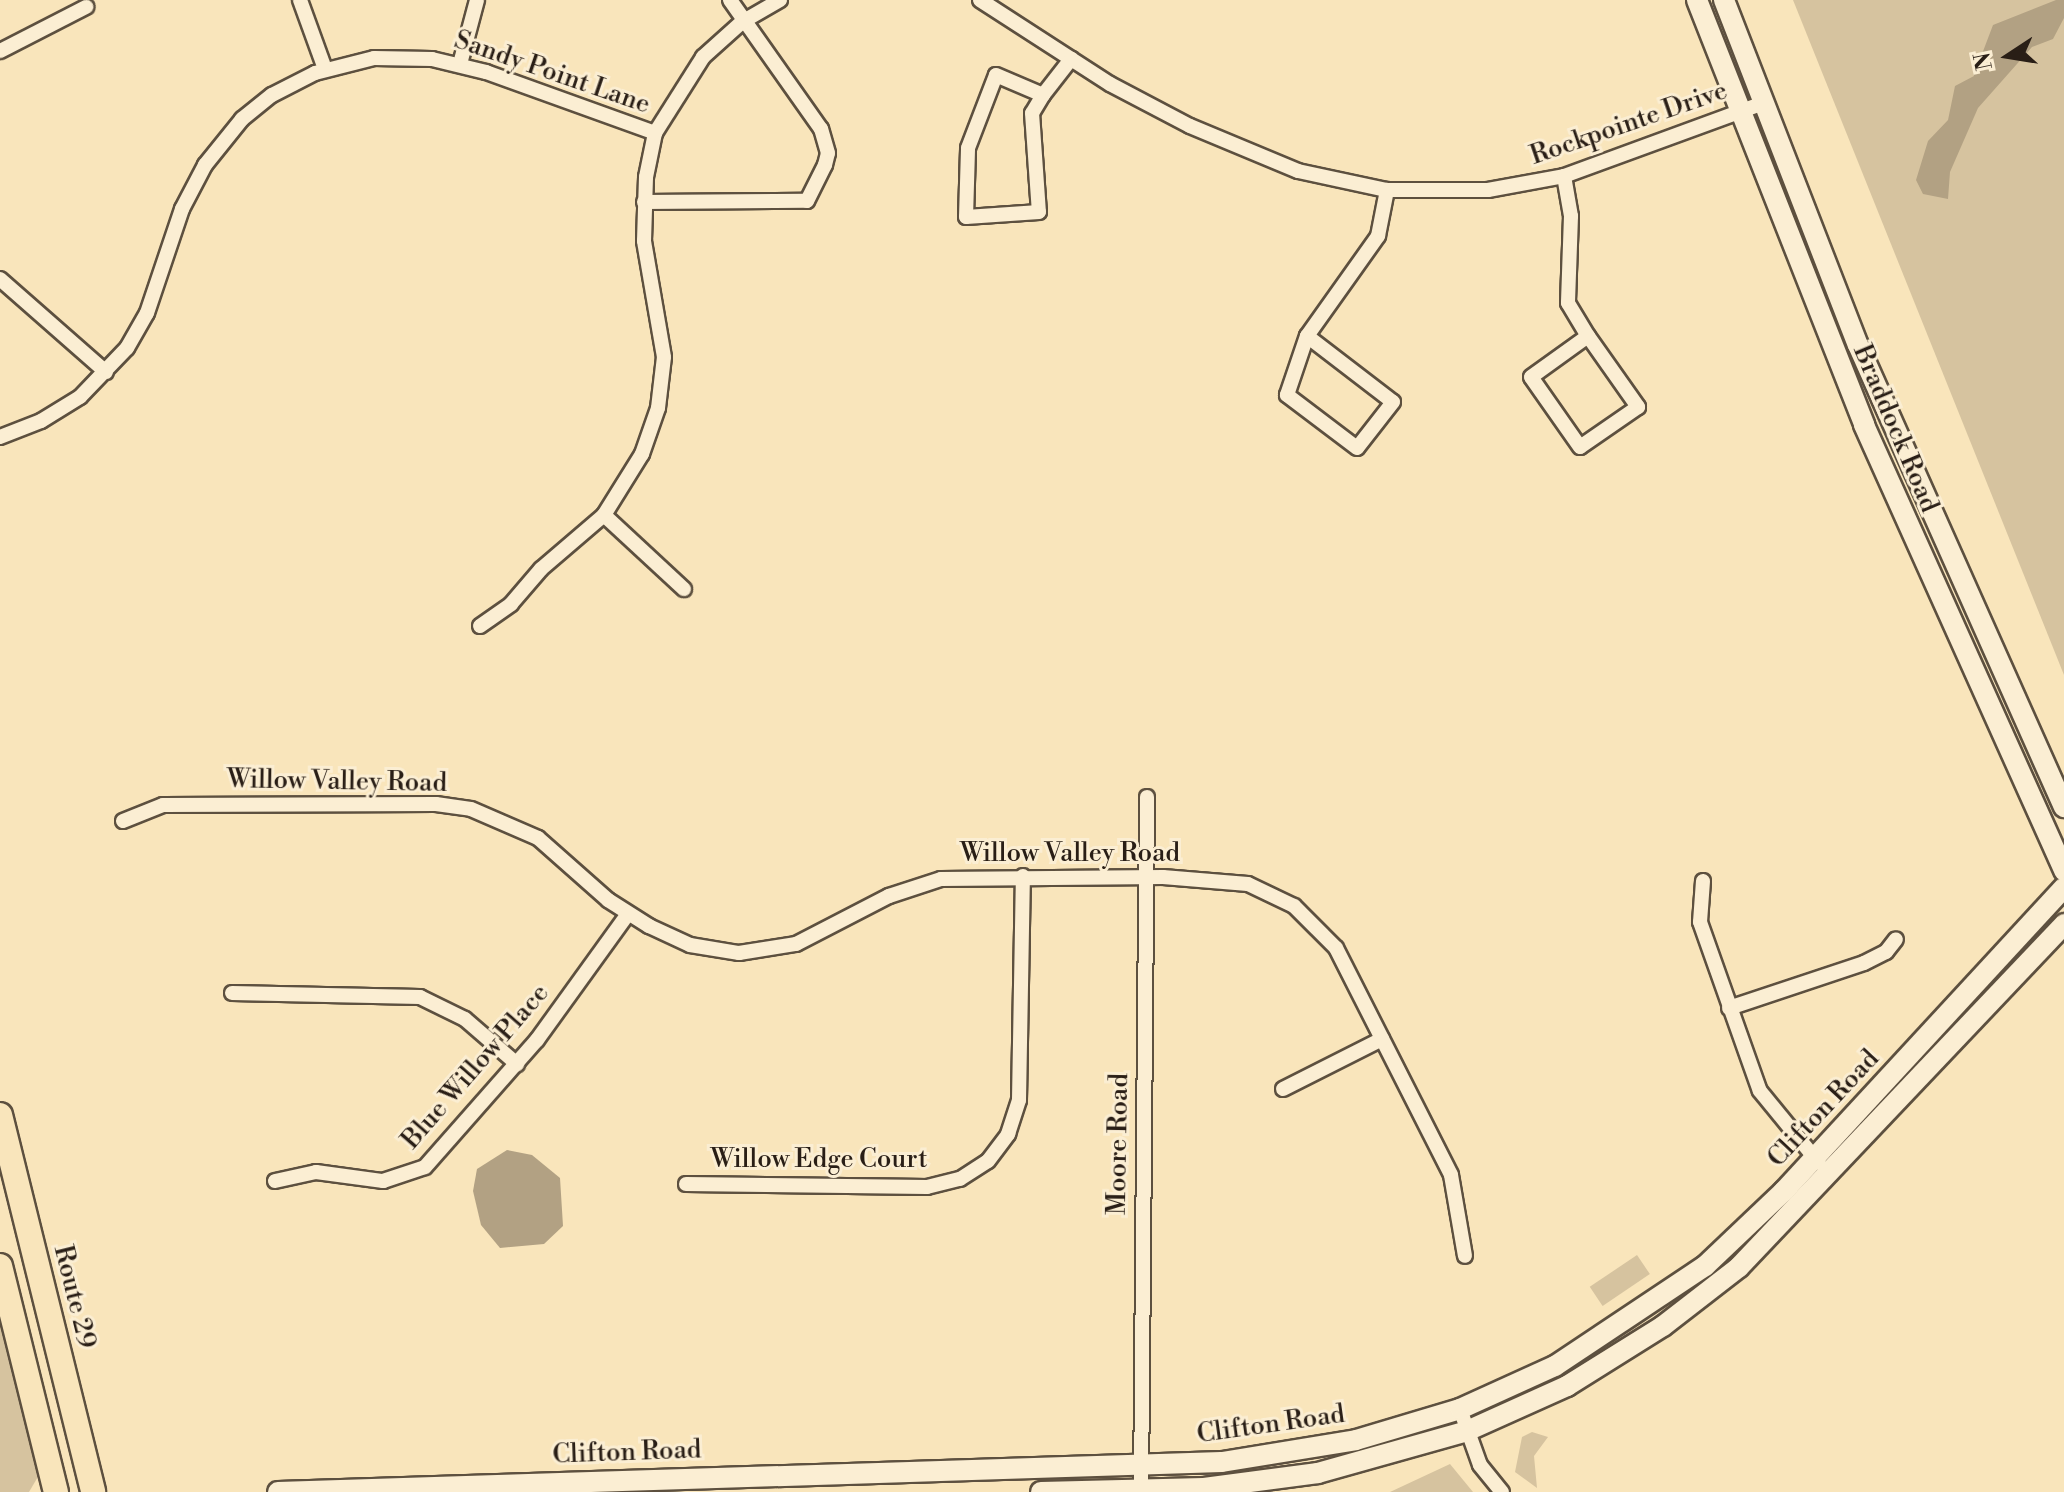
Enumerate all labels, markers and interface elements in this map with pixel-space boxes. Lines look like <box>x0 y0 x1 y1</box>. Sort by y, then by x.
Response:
north arrow <box>1968 16 2048 96</box>
street label: Sandy Point Lane <box>450 25 654 121</box>
text: N <box>1969 50 1999 72</box>
street label: Rockpointe Drive <box>1526 76 1732 172</box>
street label: Braddock Road <box>1846 340 1944 518</box>
street label: Willow Valley Road <box>227 764 447 800</box>
street label: Willow Valley Road <box>960 838 1180 870</box>
street label: Blue Willow Place <box>396 978 556 1156</box>
street label: Clifton Road <box>1762 1044 1886 1174</box>
street label: Moore Road <box>1102 1073 1136 1215</box>
street label: Willow Edge Court <box>711 1144 927 1176</box>
street label: Route 29 <box>46 1242 102 1352</box>
street label: Clifton Road <box>1195 1399 1347 1451</box>
street label: Clifton Road <box>552 1435 702 1471</box>

